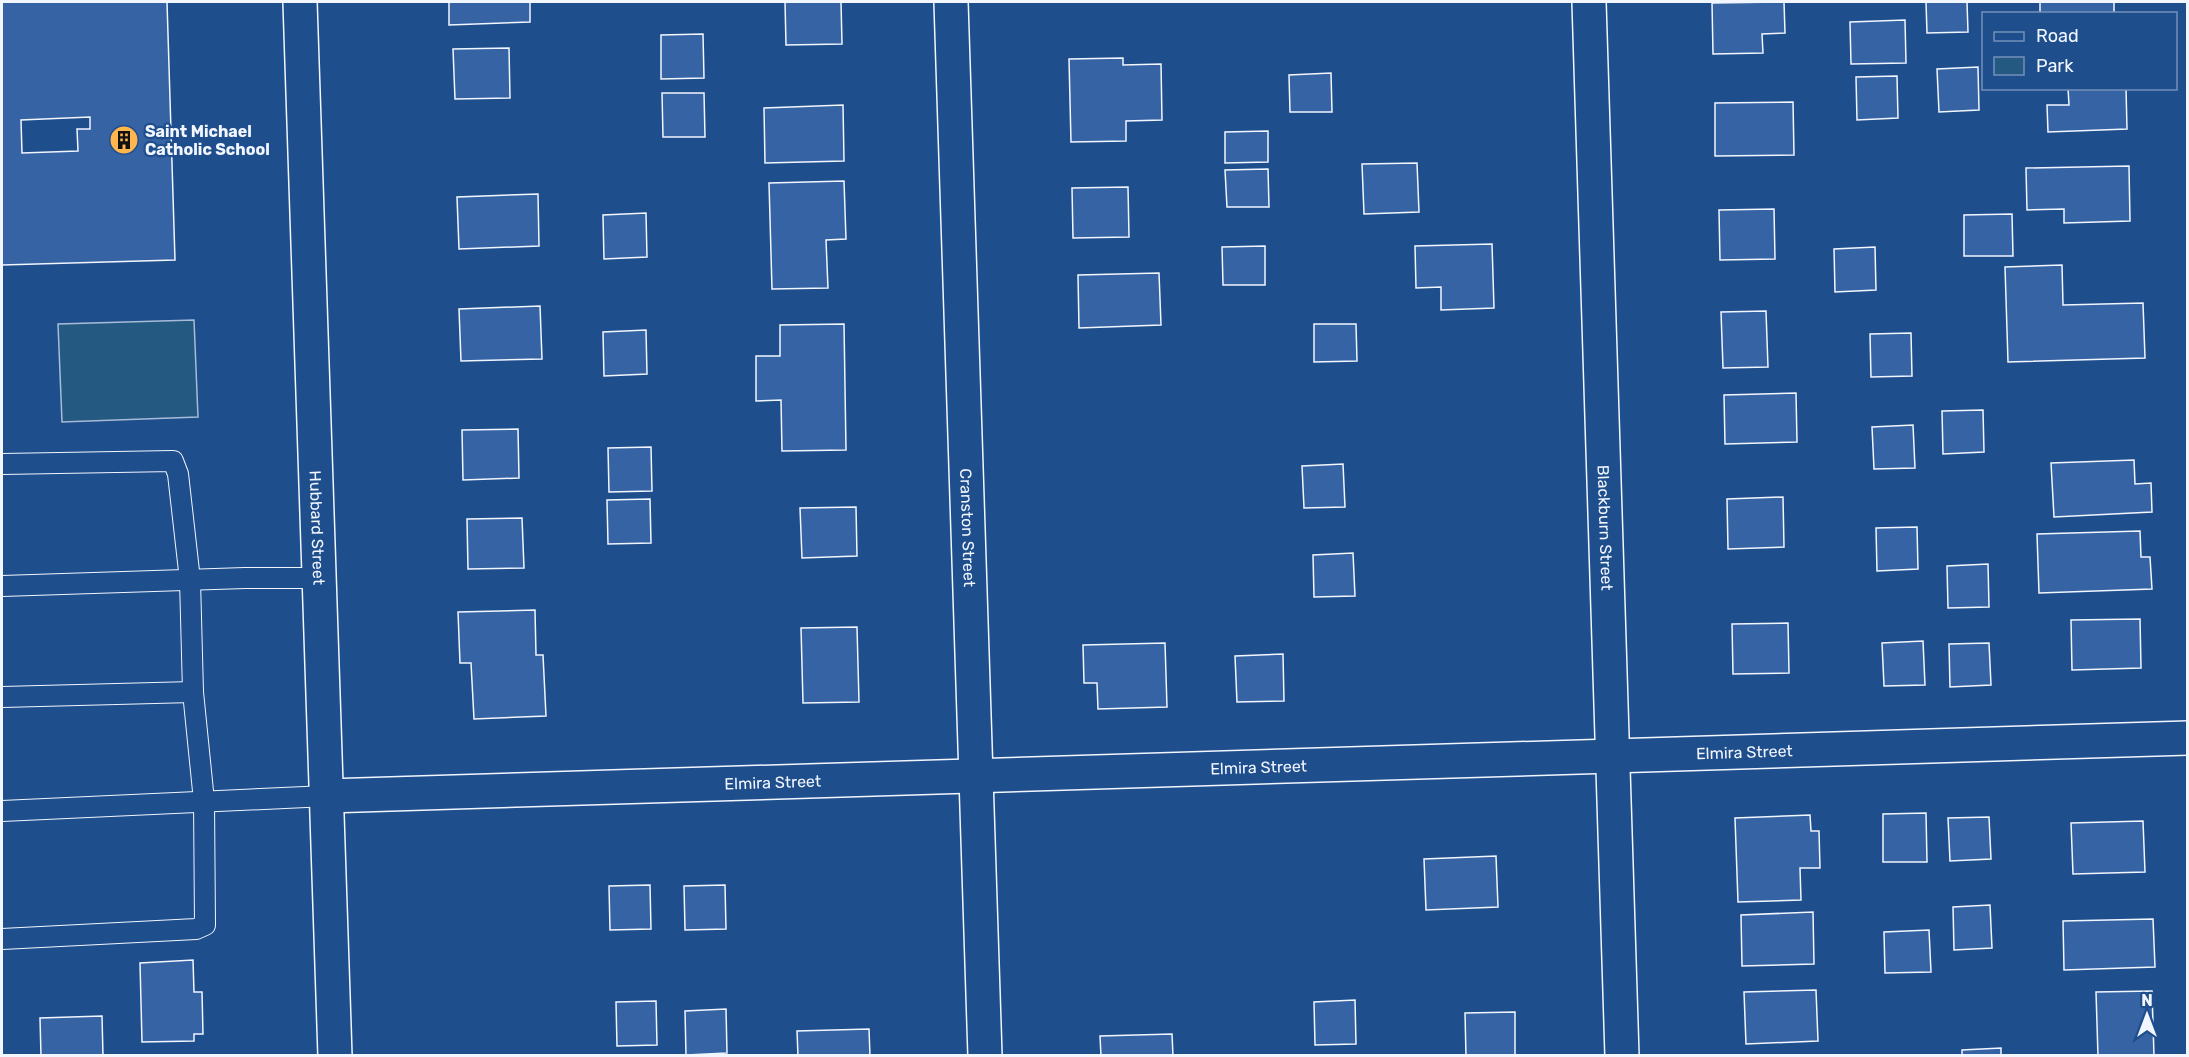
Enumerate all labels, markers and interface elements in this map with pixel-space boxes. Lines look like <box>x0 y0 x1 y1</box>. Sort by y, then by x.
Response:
legend <box>1982 12 2177 90</box>
text: Road <box>2036 25 2079 47</box>
text: Park <box>2036 55 2074 77</box>
place label: Saint Michael Catholic School <box>145 122 270 159</box>
building icon: Saint Michael Catholic School <box>108 124 140 156</box>
street label: Blackburn Street <box>1594 465 1617 591</box>
street label: Cranston Street <box>957 468 979 587</box>
street label: Hubbard Street <box>306 470 329 585</box>
street label: Elmira Street <box>1696 741 1793 763</box>
street label: Elmira Street <box>1210 756 1307 778</box>
street label: Elmira Street <box>724 771 821 793</box>
north arrow <box>2117 985 2177 1045</box>
text: N <box>2141 991 2153 1010</box>

